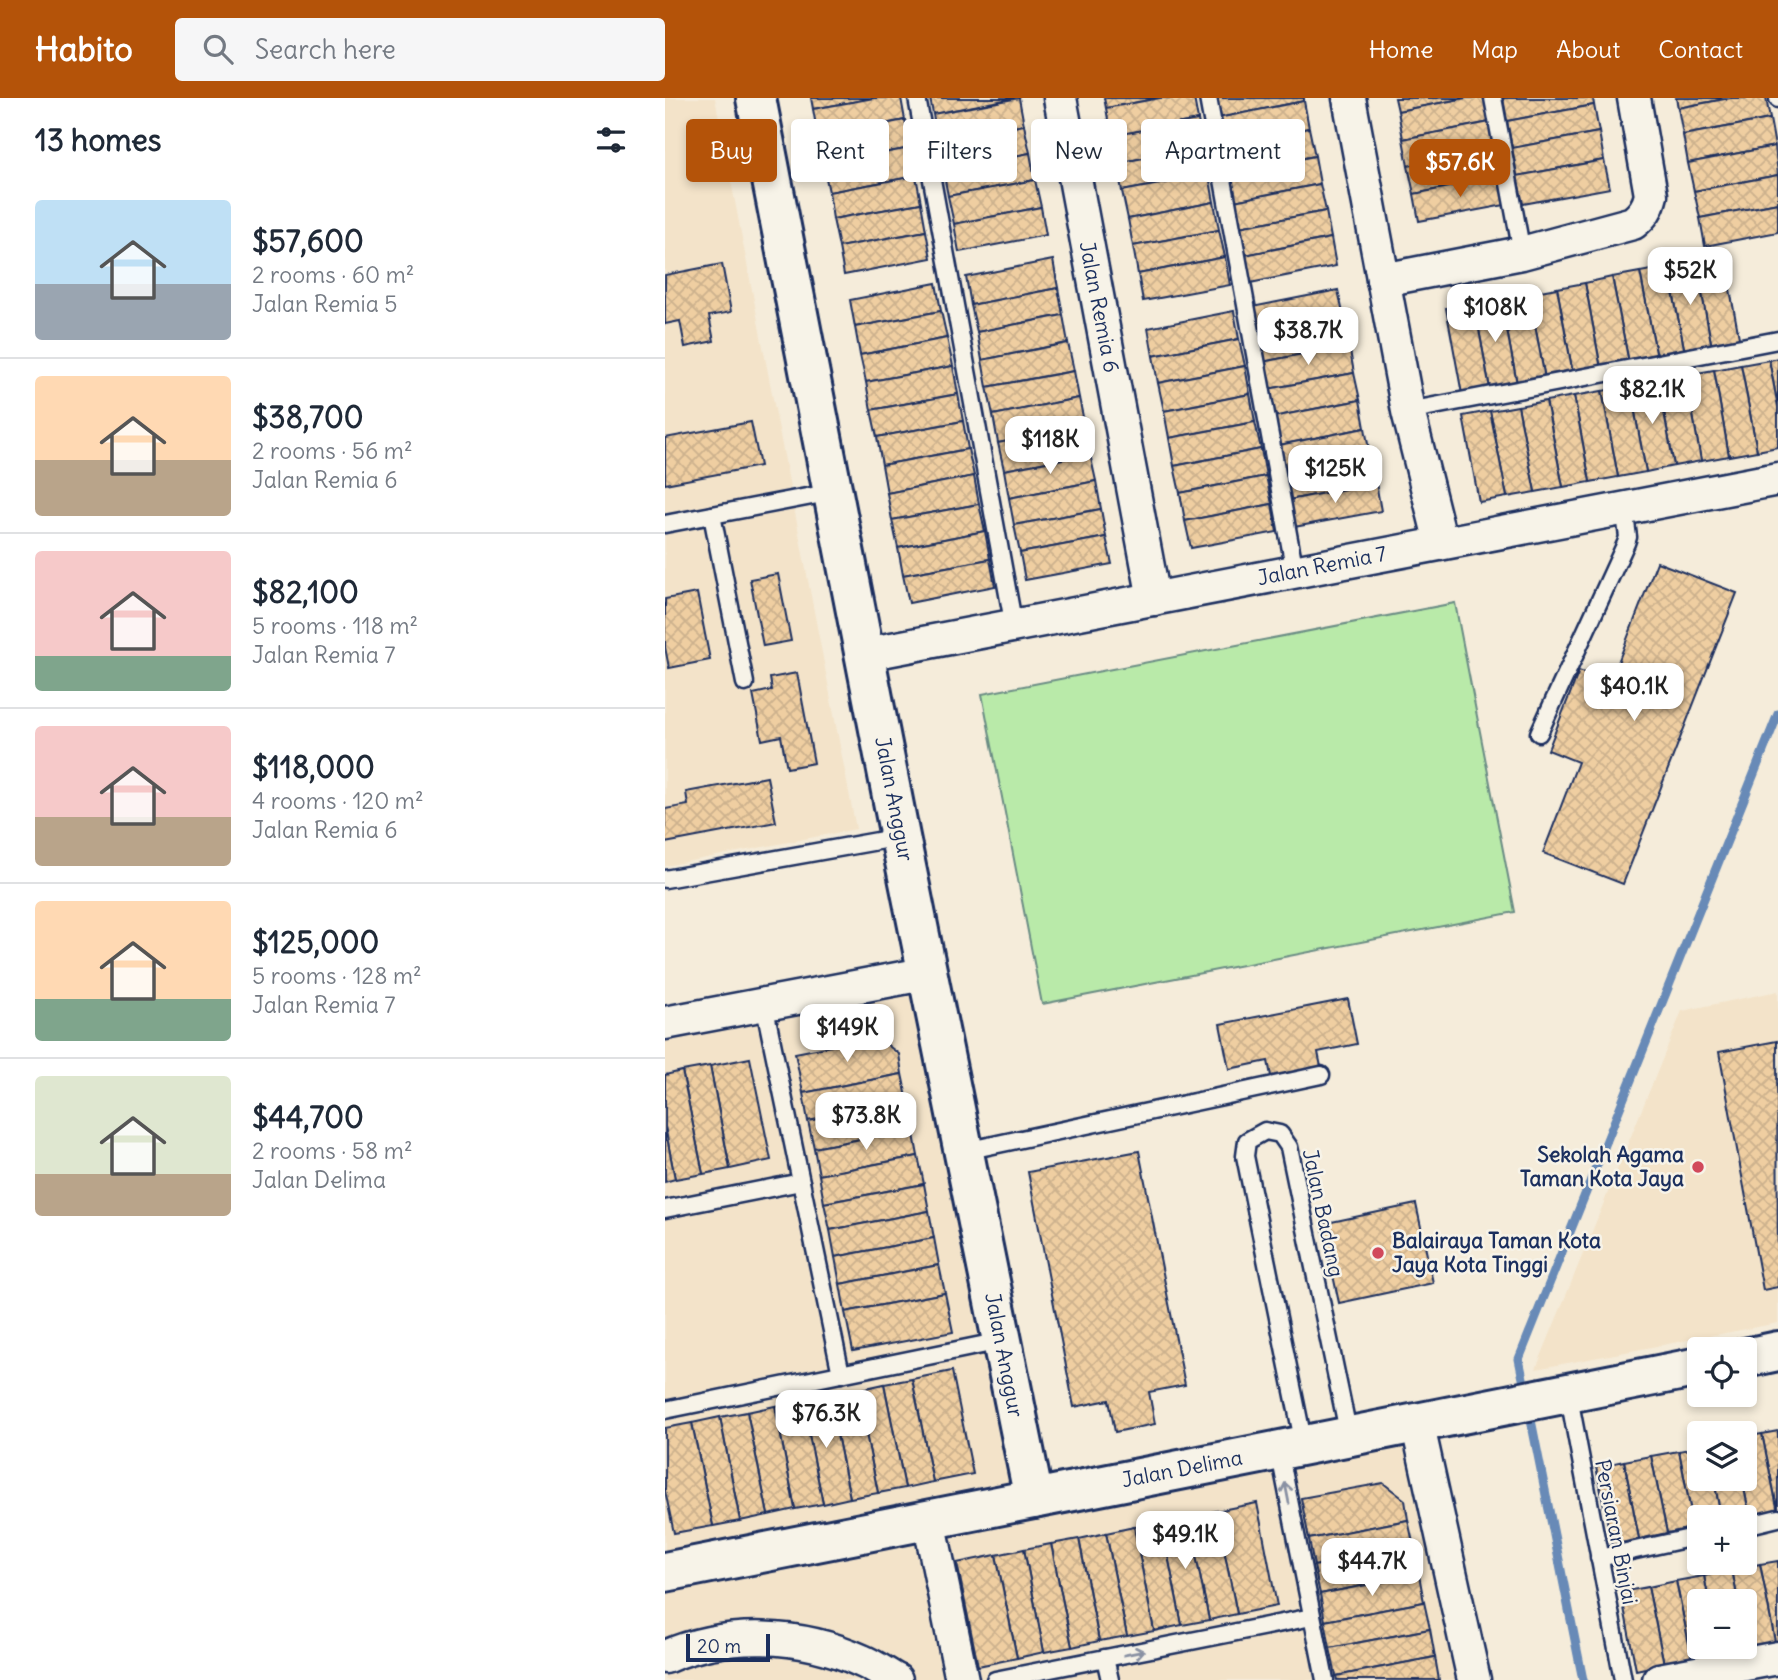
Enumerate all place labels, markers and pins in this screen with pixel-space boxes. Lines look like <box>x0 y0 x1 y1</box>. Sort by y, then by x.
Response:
pin: $57.6K <box>1403 140 1517 199</box>
pin: $52K <box>1649 248 1731 307</box>
pin: $108K <box>1446 285 1544 344</box>
pin: $38.7K <box>1251 308 1365 367</box>
pin: $82.1K <box>1595 366 1709 426</box>
pin: $118K <box>1001 416 1099 476</box>
pin: $125K <box>1286 446 1384 505</box>
pin: $40.1K <box>1577 664 1691 723</box>
pin: $149K <box>798 1004 896 1064</box>
pin: $73.8K <box>809 1093 923 1152</box>
place label: Sekolah Agama Taman Kota Jaya <box>1520 1141 1684 1192</box>
marker: Sekolah Agama Taman Kota Jaya <box>1690 1159 1706 1175</box>
place label: Balairaya Taman Kota Jaya Kota Tinggi <box>1392 1227 1601 1278</box>
marker: Balairaya Taman Kota Jaya Kota Tinggi <box>1370 1245 1386 1261</box>
pin: $76.3K <box>769 1390 883 1450</box>
pin: $49.1K <box>1128 1512 1242 1571</box>
pin: $44.7K <box>1315 1538 1429 1598</box>

